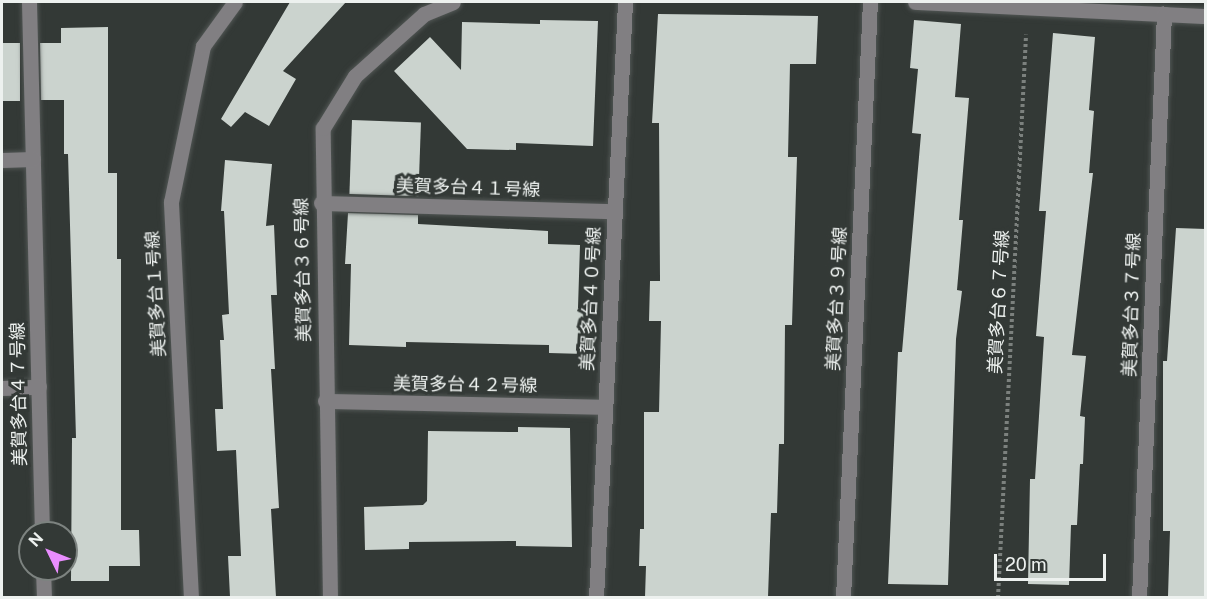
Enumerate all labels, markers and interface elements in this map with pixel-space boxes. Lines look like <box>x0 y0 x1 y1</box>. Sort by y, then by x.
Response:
street label: 美賀多台４１号線 <box>396 175 540 201</box>
street label: 美賀多台３６号線 <box>291 198 315 342</box>
street label: 美賀多台４０号線 <box>576 227 606 371</box>
street label: 美賀多台３９号線 <box>822 227 852 371</box>
street label: 美賀多台６７号線 <box>984 230 1014 374</box>
street label: 美賀多台１号線 <box>142 231 170 357</box>
street label: 美賀多台３７号線 <box>1119 233 1145 377</box>
street label: 美賀多台４７号線 <box>7 322 31 466</box>
street label: 美賀多台４２号線 <box>393 373 537 397</box>
north arrow <box>18 521 78 581</box>
text: N <box>25 529 47 551</box>
scale bar <box>997 542 1110 580</box>
text: 20 m <box>1005 554 1047 575</box>

